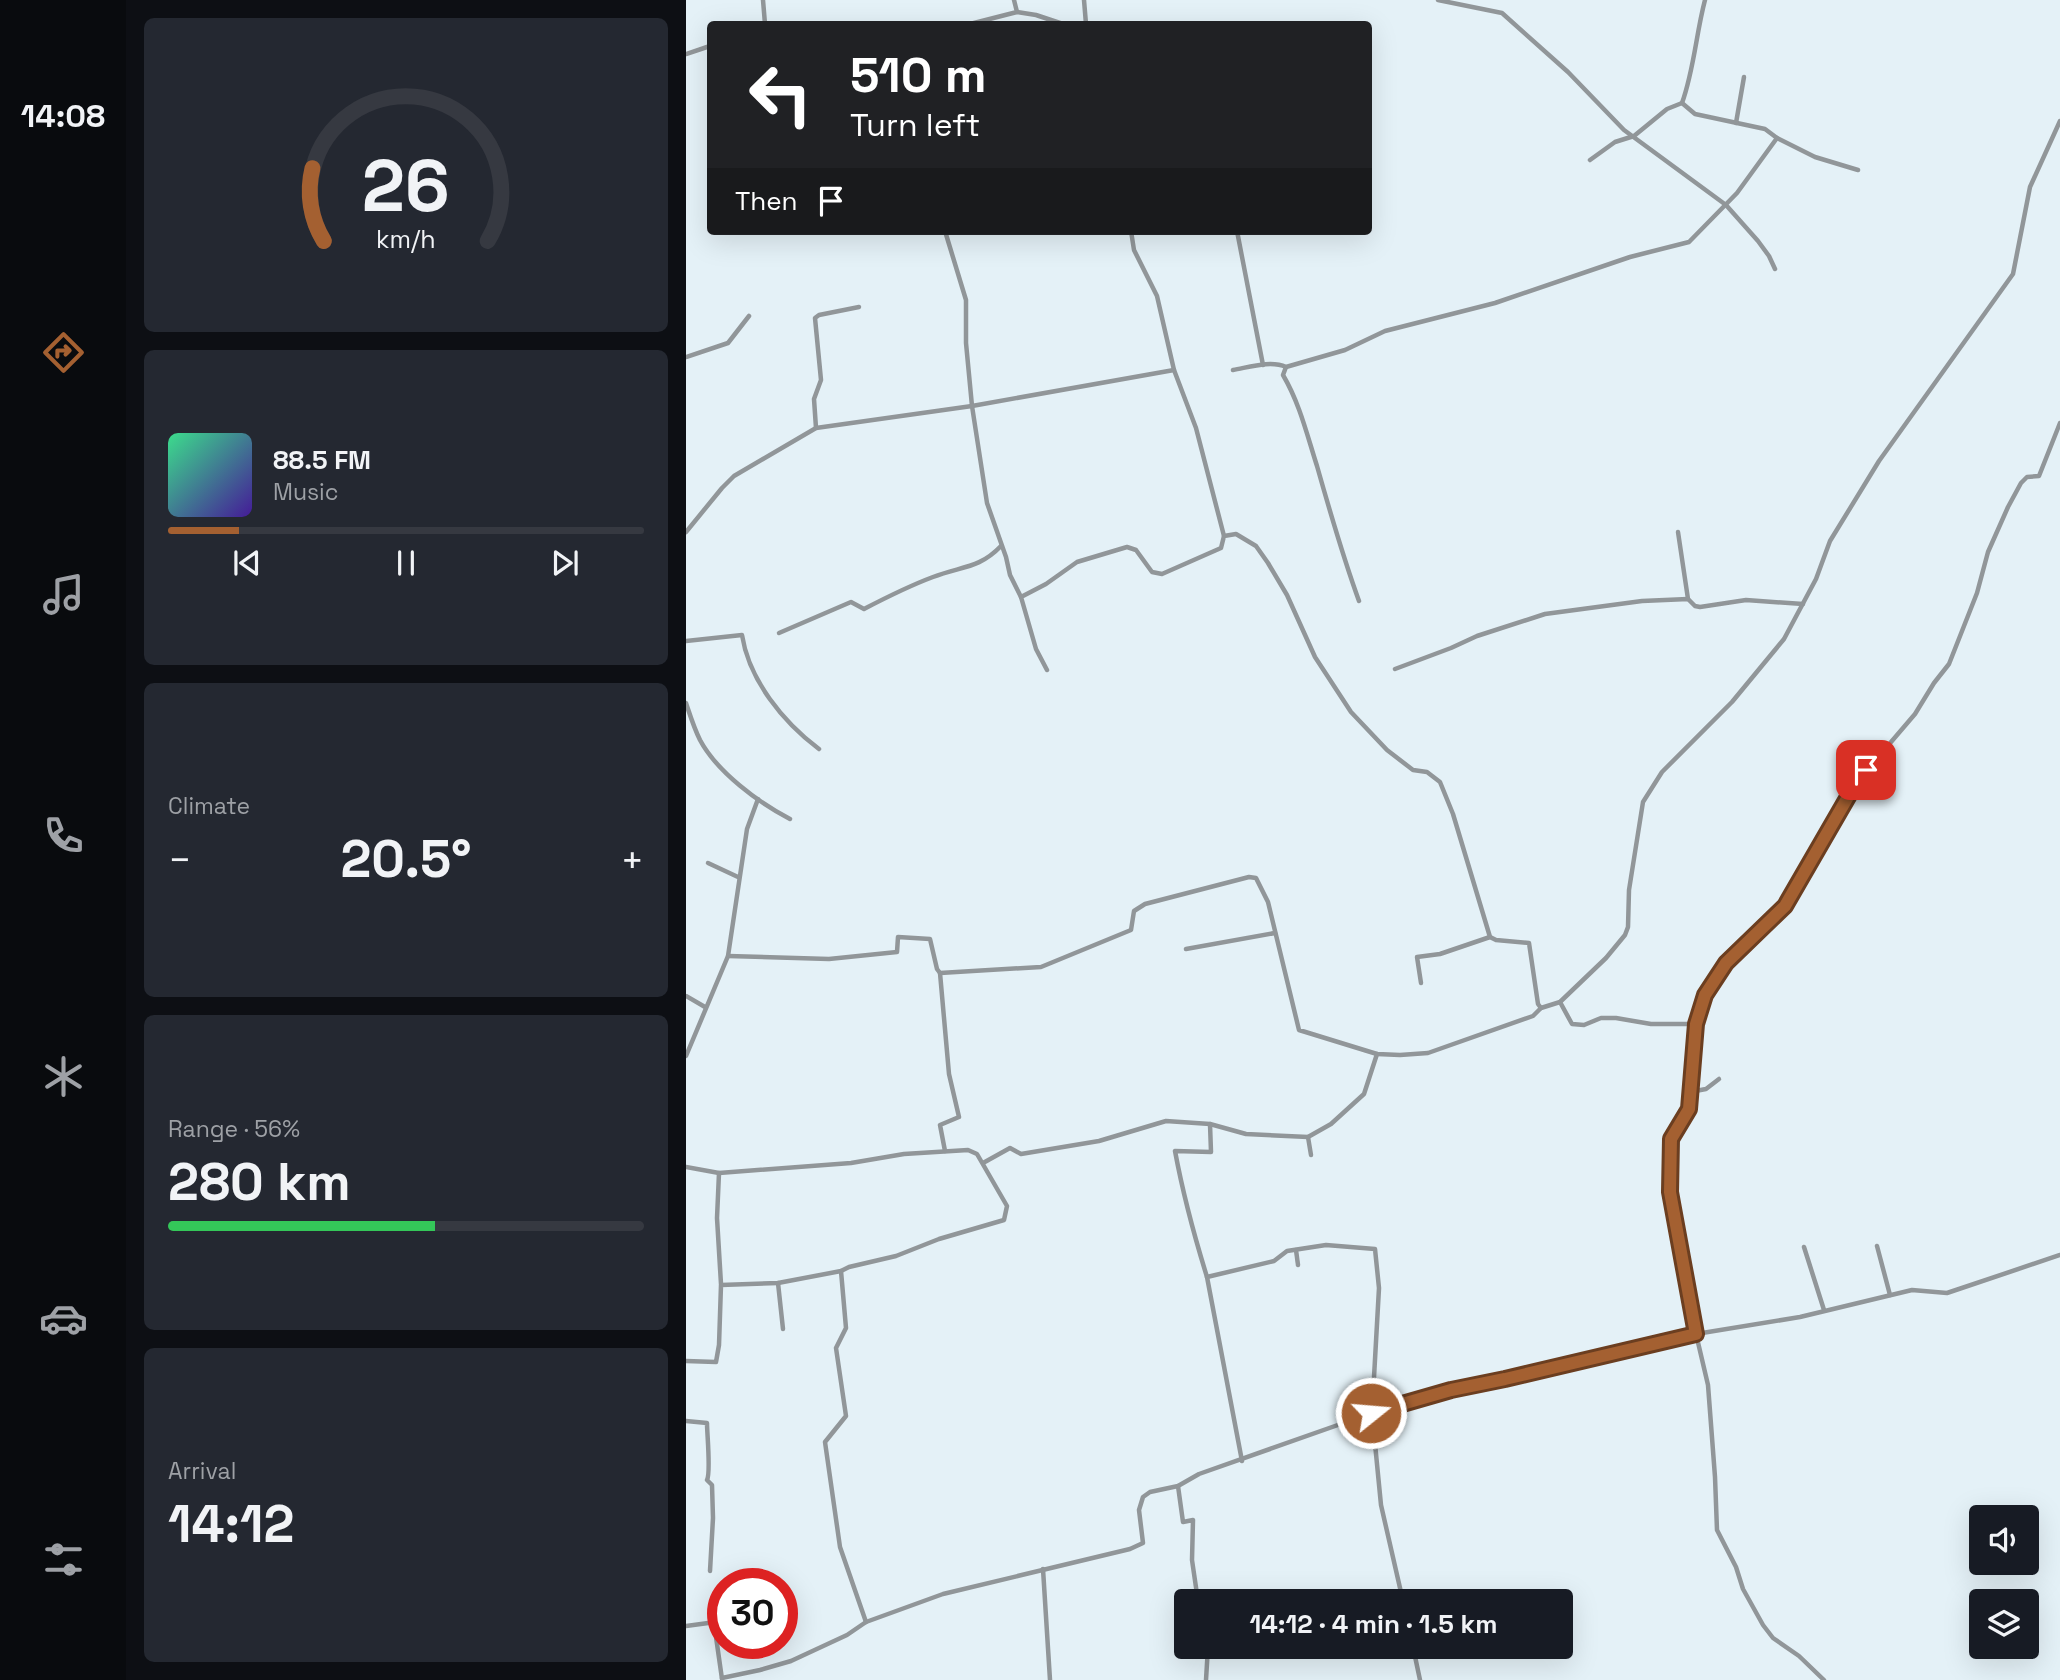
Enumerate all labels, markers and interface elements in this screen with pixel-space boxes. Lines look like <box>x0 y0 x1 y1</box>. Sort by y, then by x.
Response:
text: 510 m <box>850 44 987 106</box>
icon: left <box>735 49 826 140</box>
text: 14:08 <box>21 96 105 136</box>
text: Turn left <box>850 105 980 145</box>
text: 26 <box>362 140 450 233</box>
icon: arrive <box>812 182 850 220</box>
text: Then <box>735 184 798 218</box>
text: km/h <box>376 223 436 255</box>
icon: directions <box>39 328 88 377</box>
text: 88.5 FM <box>273 443 371 477</box>
text: Music <box>273 477 338 507</box>
icon: previous <box>228 544 266 582</box>
icon: pause <box>387 544 425 582</box>
icon: next <box>546 544 584 582</box>
icon: music <box>39 570 88 619</box>
pin <box>1836 740 1896 800</box>
icon: arrive <box>1847 751 1885 789</box>
text: Climate <box>168 791 250 821</box>
icon: phone <box>39 811 88 860</box>
text: 20.5° <box>340 826 472 892</box>
text: − <box>168 836 192 884</box>
text: + <box>620 836 644 884</box>
icon: climate <box>39 1052 88 1101</box>
text: Range · 56% <box>168 1114 300 1144</box>
text: 280 km <box>168 1149 351 1215</box>
icon: car <box>39 1294 88 1343</box>
position arrow <box>1334 1376 1408 1450</box>
text: Arrival <box>168 1456 236 1486</box>
text: 14:12 <box>168 1491 294 1557</box>
map controls <box>1969 1505 2039 1659</box>
button: sound <box>1969 1505 2039 1575</box>
icon: filters <box>39 1535 88 1584</box>
speed limit sign: 30 <box>707 1568 798 1659</box>
button: layers <box>1969 1589 2039 1659</box>
text: 14:12 · 4 min · 1.5 km <box>1250 1607 1497 1641</box>

